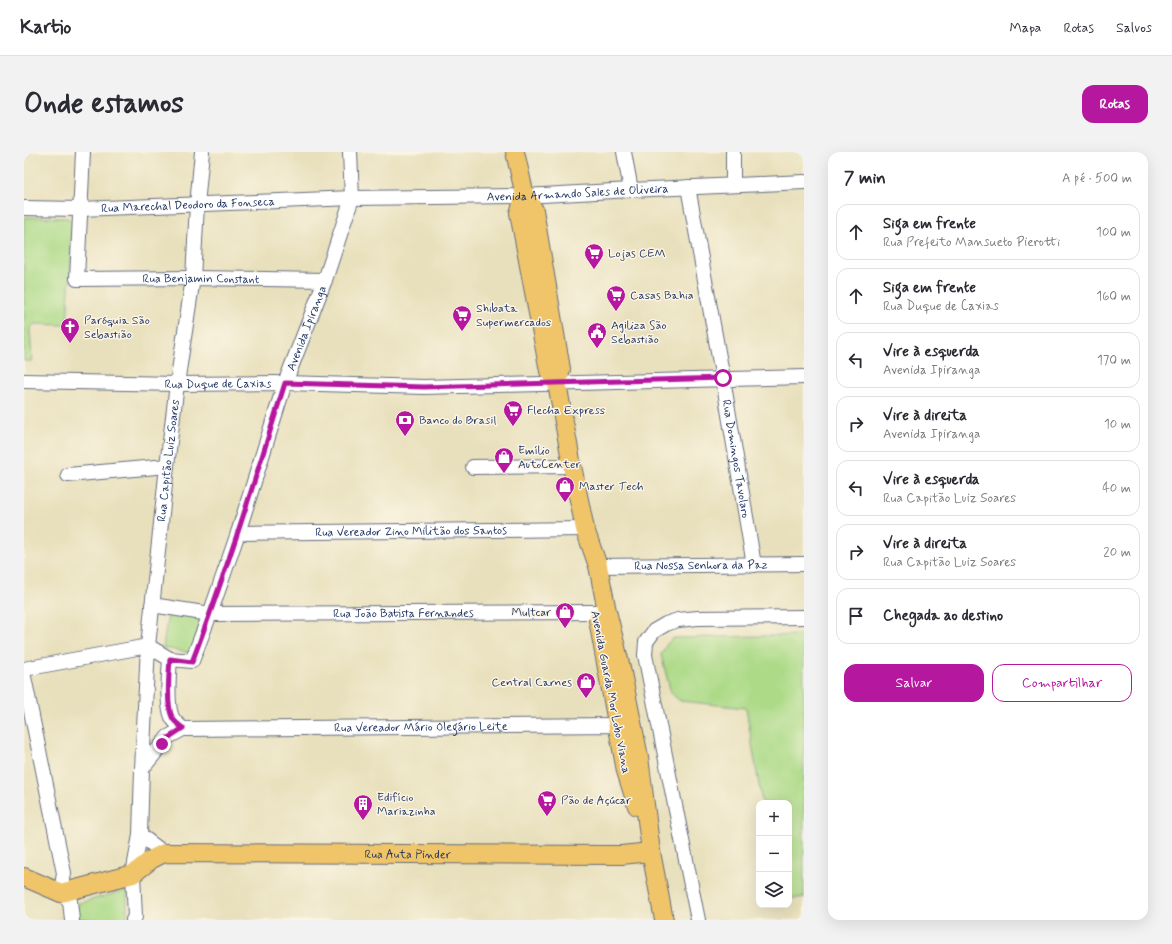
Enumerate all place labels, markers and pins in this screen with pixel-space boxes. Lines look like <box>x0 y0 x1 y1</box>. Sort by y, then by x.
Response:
supermarket icon: Lojas CEM <box>583 242 605 270</box>
place label: Lojas CEM <box>608 246 666 262</box>
supermarket icon: Casas Bahia <box>605 284 627 312</box>
place label: Casas Bahia <box>630 288 694 304</box>
place label: Shibata Supermercados <box>476 301 551 331</box>
supermarket icon: Shibata Supermercados <box>451 304 473 332</box>
place label: Paróquia São Sebastião <box>84 313 150 343</box>
church icon: Paróquia São Sebastião <box>59 316 81 344</box>
place label: Agiliza São Sebastião <box>611 318 667 348</box>
public building icon: Agiliza São Sebastião <box>586 321 608 349</box>
supermarket icon: Flecha Express <box>502 399 524 427</box>
place label: Flecha Express <box>527 403 605 419</box>
bank icon: Banco do Brasil <box>394 409 416 437</box>
place label: Banco do Brasil <box>419 413 496 429</box>
place label: Emílio AutoCenter <box>518 443 580 473</box>
shop icon: Emílio AutoCenter <box>493 446 515 474</box>
shop icon: Master Tech <box>554 475 576 503</box>
place label: Master Tech <box>579 479 644 495</box>
shop icon: Multcar <box>554 601 576 629</box>
place label: Multcar <box>511 605 551 621</box>
shop icon: Central Carnes <box>575 671 597 699</box>
place label: Central Carnes <box>491 675 572 691</box>
supermarket icon: Pão de Açúcar <box>536 789 558 817</box>
place label: Edifício Mariazinha <box>377 790 436 820</box>
building icon: Edifício Mariazinha <box>352 793 374 821</box>
place label: Pão de Açúcar <box>561 793 631 809</box>

